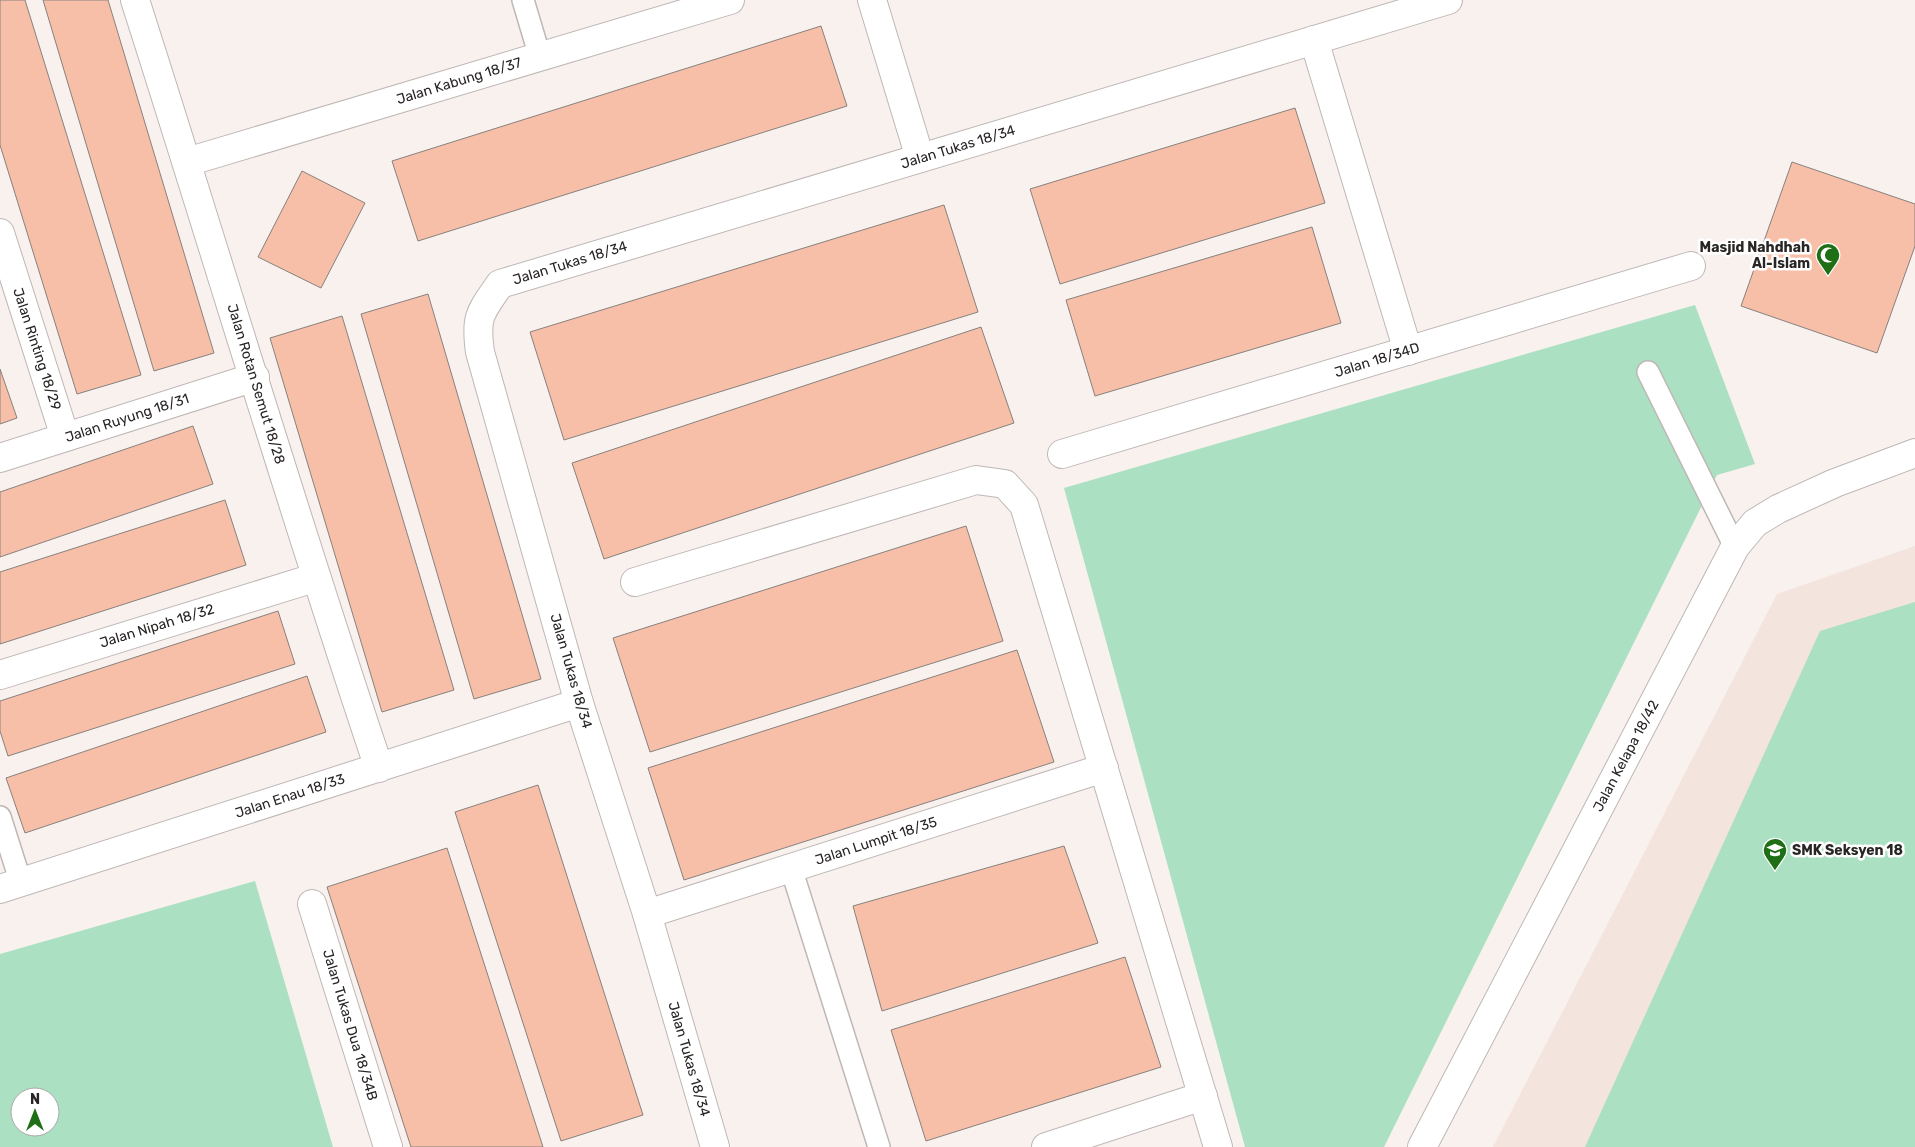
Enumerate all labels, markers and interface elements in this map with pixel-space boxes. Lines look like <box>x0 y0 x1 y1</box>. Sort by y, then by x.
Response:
street label: Jalan Kabung 18/37 <box>394 54 524 108</box>
street label: Jalan Tukas 18/34 <box>899 121 1018 172</box>
street label: Jalan Tukas 18/34 <box>511 237 630 288</box>
place label: Masjid Nahdhah Al-Islam <box>1700 239 1810 272</box>
mosque icon: Masjid Nahdhah Al-Islam <box>1815 242 1841 276</box>
street label: Jalan Rinting 18/29 <box>9 286 65 412</box>
street label: Jalan Rotan Semut 18/28 <box>224 302 289 466</box>
street label: Jalan 18/34D <box>1332 339 1422 381</box>
street label: Jalan Ruyung 18/31 <box>63 390 191 446</box>
street label: Jalan Nipah 18/32 <box>98 600 216 652</box>
street label: Jalan Tukas 18/34 <box>546 612 596 731</box>
street label: Jalan Kelapa 18/42 <box>1589 697 1663 815</box>
street label: Jalan Enau 18/33 <box>233 770 347 822</box>
street label: Jalan Lumpit 18/35 <box>813 813 939 869</box>
school or university icon: SMK Seksyen 18 <box>1762 837 1788 871</box>
place label: SMK Seksyen 18 <box>1792 842 1903 859</box>
street label: Jalan Tukas Dua 18/34B <box>319 947 381 1103</box>
street label: Jalan Tukas 18/34 <box>664 1000 714 1119</box>
north arrow <box>10 1087 60 1137</box>
text: N <box>30 1091 40 1108</box>

